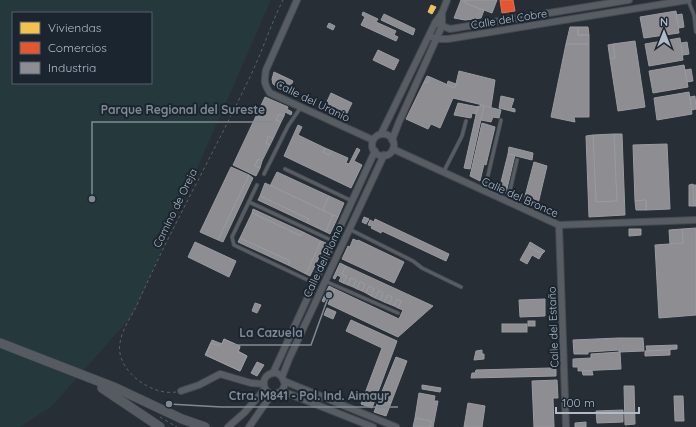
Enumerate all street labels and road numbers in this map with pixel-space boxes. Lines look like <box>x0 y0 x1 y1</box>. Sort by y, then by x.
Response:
street label: Calle del Cobre <box>470 6 548 32</box>
street label: Calle del Uranio <box>274 77 353 125</box>
street label: Camino de Oreja <box>150 166 200 250</box>
street label: Calle del Bronce <box>479 174 561 220</box>
street label: Calle del Plomo <box>300 222 346 300</box>
street label: Calle del Estaño <box>545 286 561 368</box>

